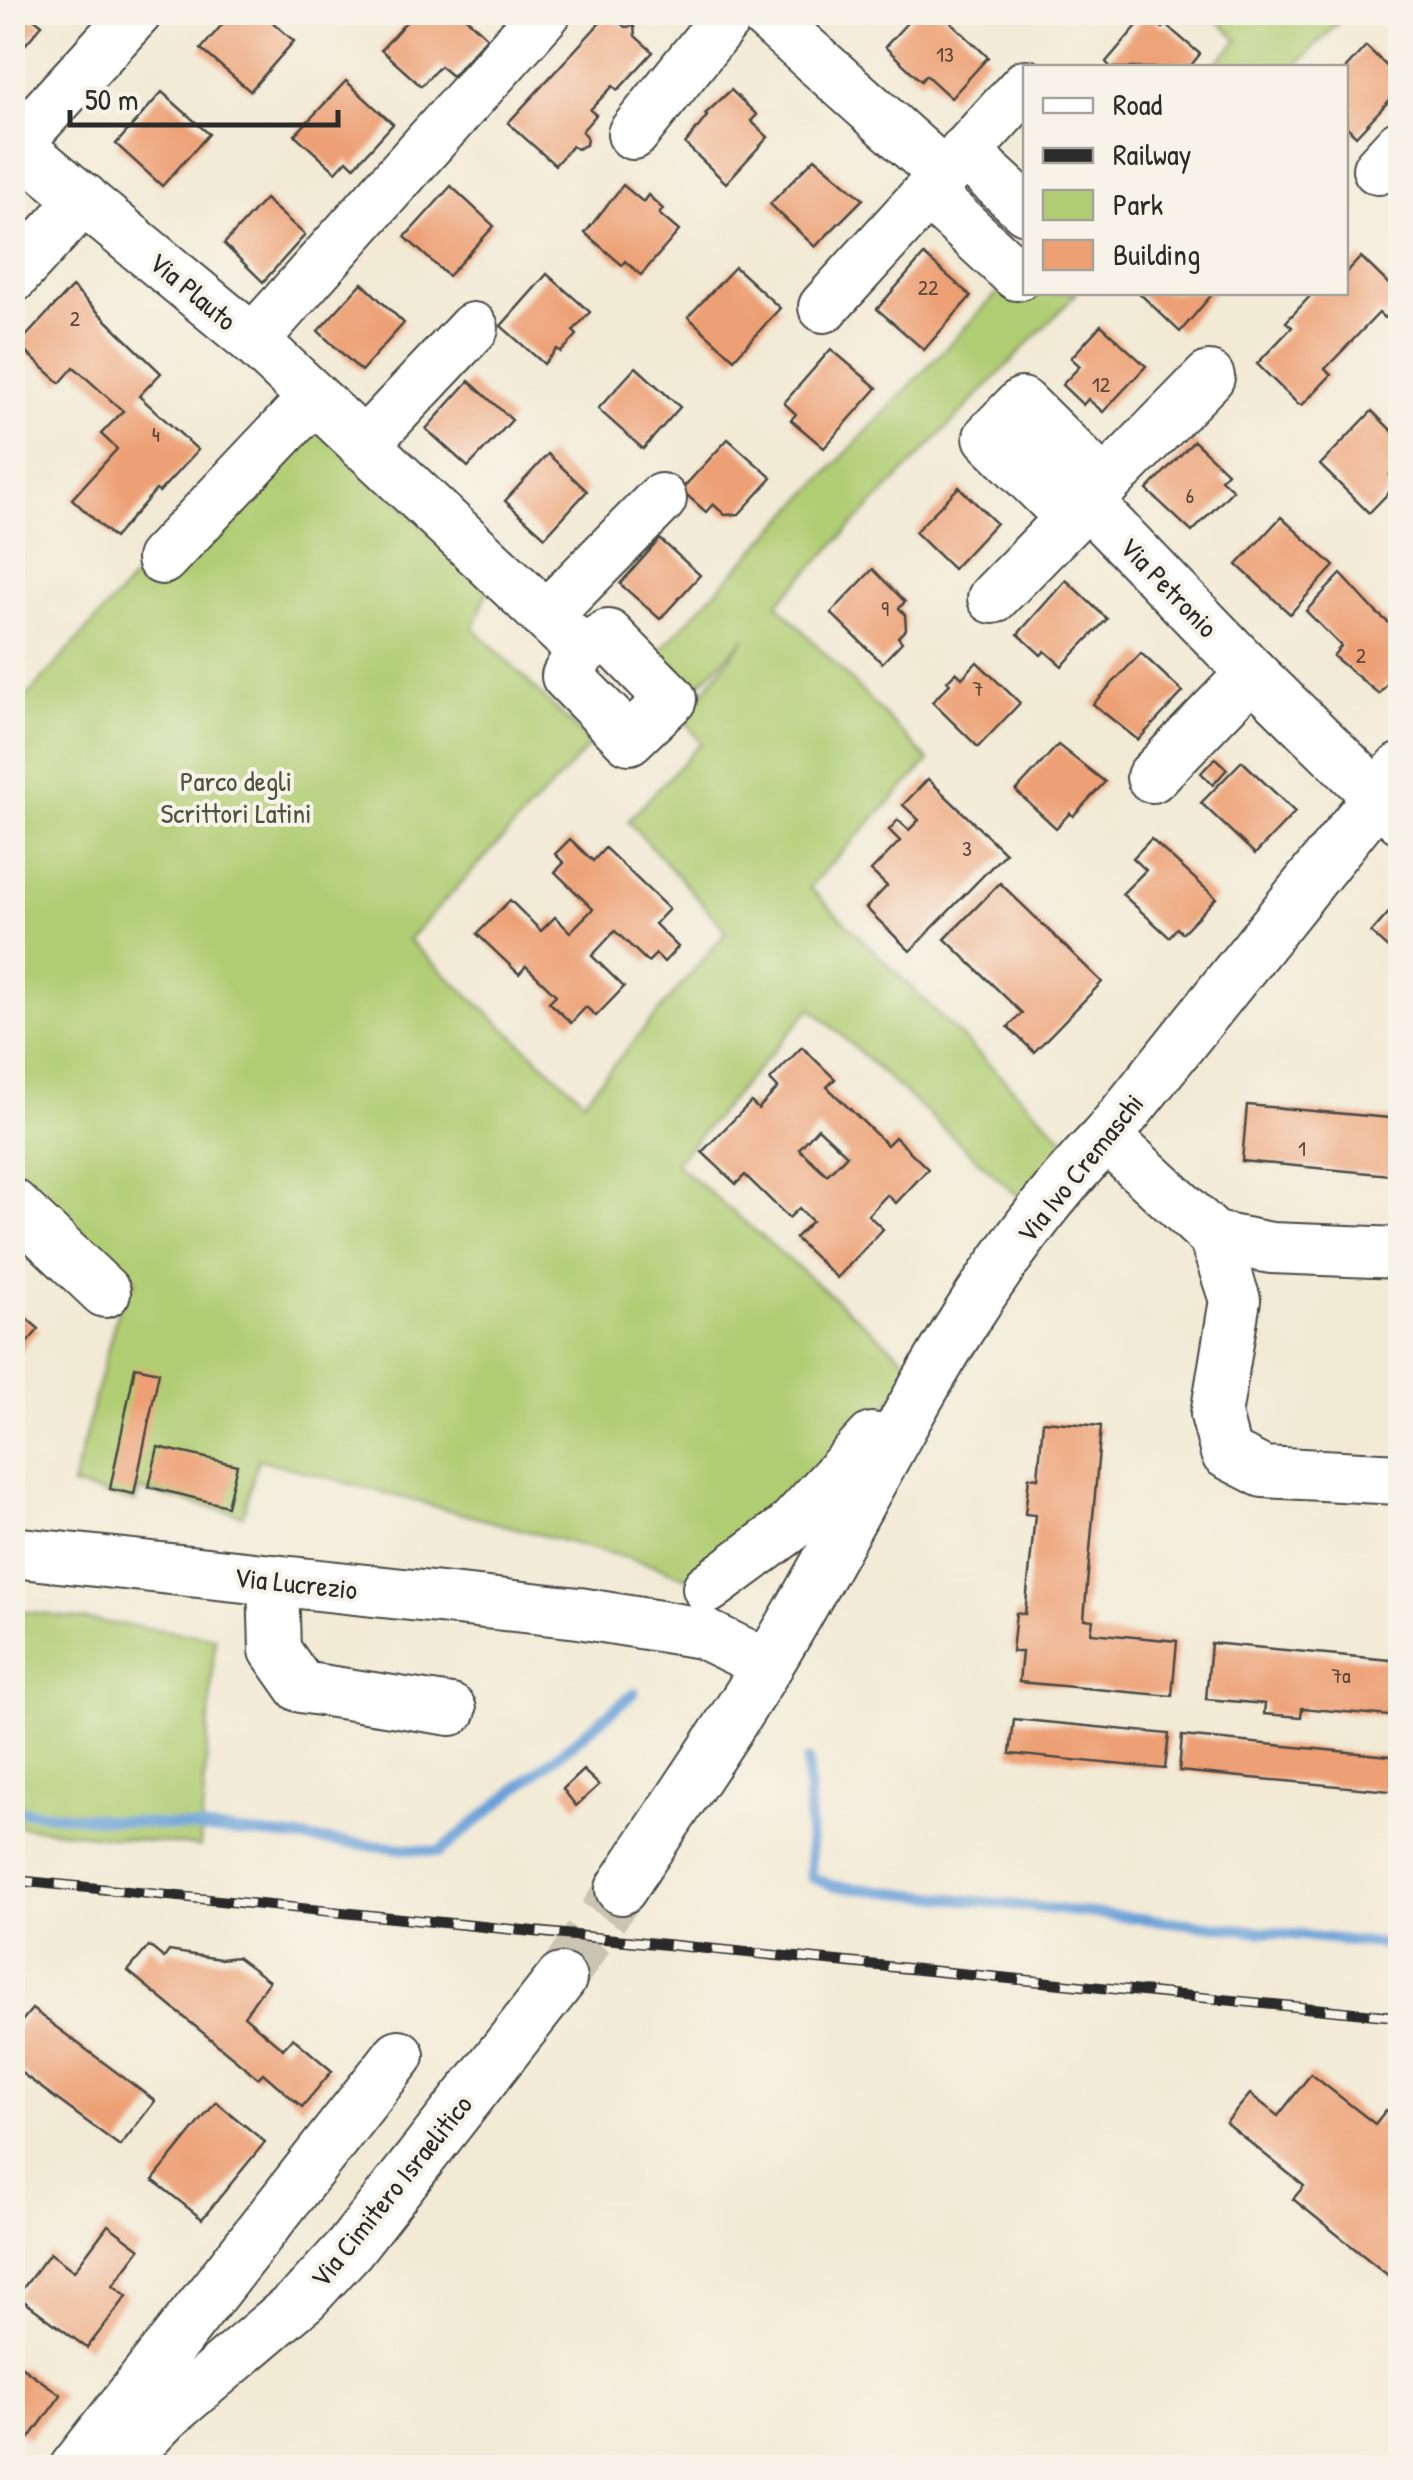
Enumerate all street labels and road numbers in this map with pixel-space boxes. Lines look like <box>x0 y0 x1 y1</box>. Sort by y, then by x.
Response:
street label: Via Plauto <box>141 243 245 339</box>
street label: Via Petronio <box>1112 528 1226 646</box>
street label: Via Ivo Cremaschi <box>1008 1085 1152 1251</box>
street label: Via Lucrezio <box>233 1558 359 1608</box>
street label: Via Cimitero Israelitico <box>301 2087 481 2295</box>

